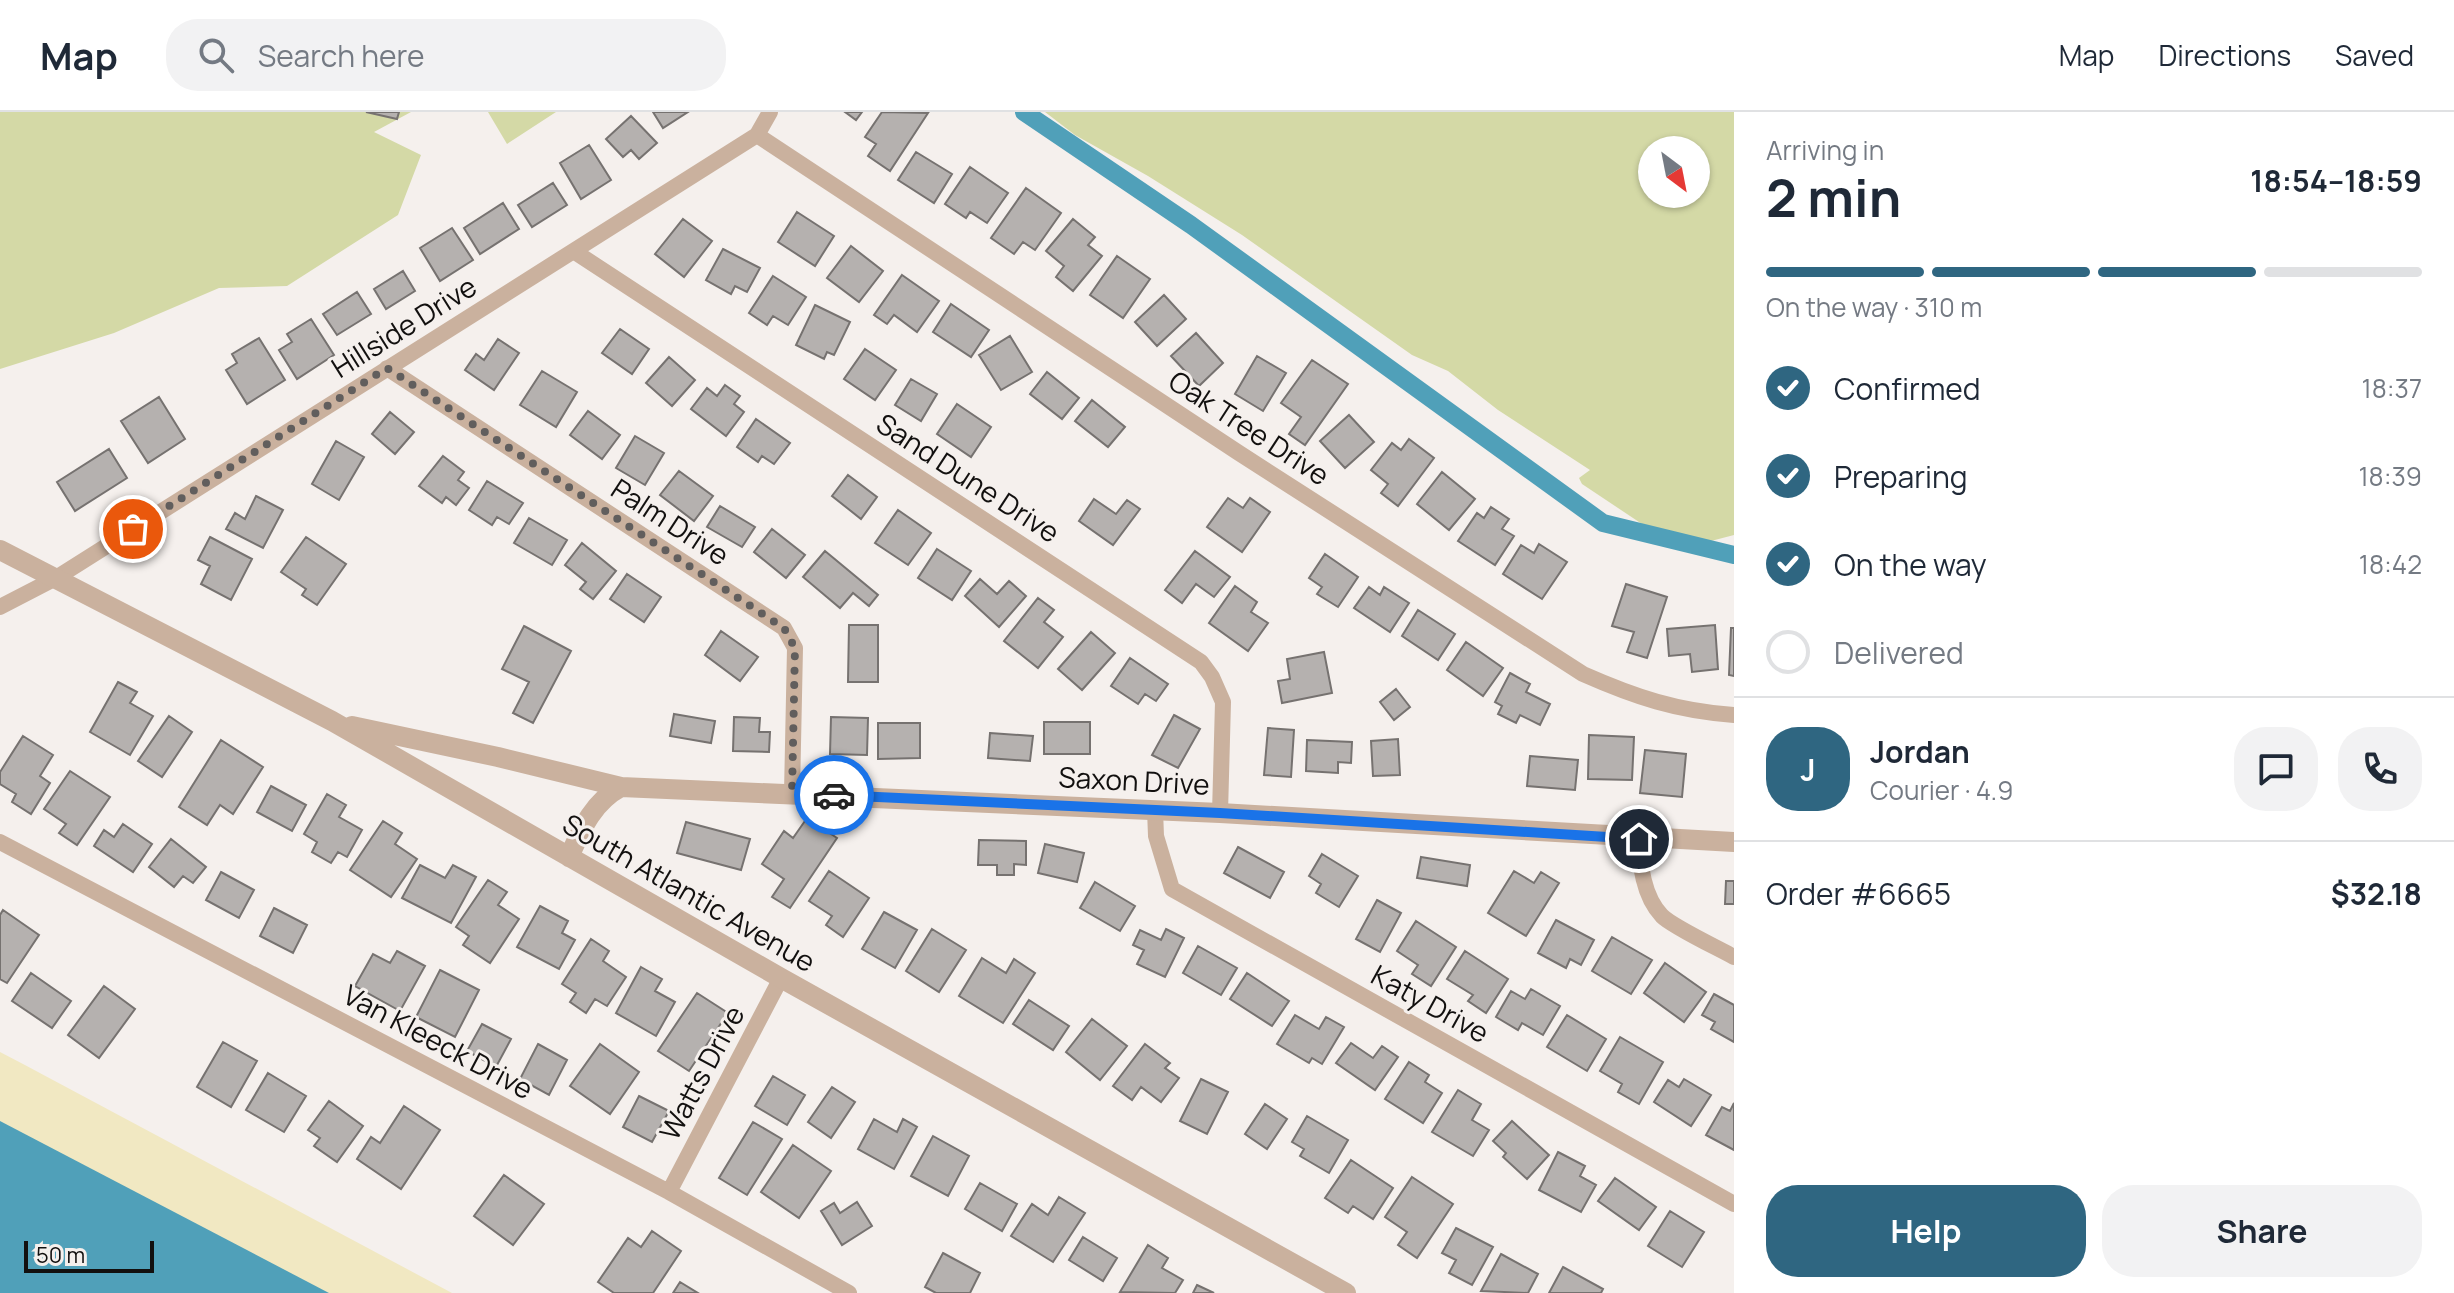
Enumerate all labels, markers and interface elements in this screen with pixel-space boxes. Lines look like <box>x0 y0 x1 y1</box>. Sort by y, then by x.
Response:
search box <box>166 19 726 91</box>
text: Map <box>40 29 118 81</box>
icon: search <box>194 33 238 77</box>
text: Search here <box>258 35 425 76</box>
text: Map <box>2059 36 2114 74</box>
text: Directions <box>2158 36 2291 74</box>
text: Saved <box>2335 36 2414 74</box>
text: Arriving in <box>1766 132 1884 168</box>
north arrow <box>1638 136 1710 208</box>
map controls <box>1638 136 1710 208</box>
text: 18:54–18:59 <box>2250 160 2422 201</box>
text: 2 min <box>1766 162 1901 233</box>
street label: Hillside Drive <box>324 267 483 386</box>
text: On the way · 310 m <box>1766 289 1982 325</box>
street label: Oak Tree Drive <box>1162 361 1337 493</box>
icon: check <box>1766 366 1810 410</box>
text: Confirmed <box>1834 368 1981 409</box>
text: 18:37 <box>2362 370 2422 406</box>
street label: Sand Dune Drive <box>870 404 1067 551</box>
icon: check <box>1766 454 1810 498</box>
text: Preparing <box>1834 456 1968 497</box>
text: 18:39 <box>2358 458 2422 494</box>
street label: Palm Drive <box>604 469 737 573</box>
pin <box>99 495 167 563</box>
icon: bag <box>111 507 155 551</box>
icon: check <box>1766 542 1810 586</box>
text: On the way <box>1834 544 1987 585</box>
text: 18:42 <box>2359 546 2422 582</box>
text: Delivered <box>1834 632 1964 673</box>
button: chat <box>2234 727 2318 811</box>
button: phone <box>2338 727 2422 811</box>
text: Jordan <box>1870 731 1970 772</box>
text: J <box>1800 749 1816 790</box>
courier <box>794 755 874 835</box>
street label: Saxon Drive <box>1058 757 1211 803</box>
text: Courier · 4.9 <box>1870 772 2013 808</box>
icon: car <box>812 773 856 817</box>
street label: South Atlantic Avenue <box>556 804 823 980</box>
pin <box>1605 805 1673 873</box>
icon: home <box>1617 817 1661 861</box>
text: Order #6665 <box>1766 873 1951 914</box>
text: $32.18 <box>2331 873 2422 914</box>
street label: Katy Drive <box>1365 955 1496 1051</box>
street label: Van Kleeck Drive <box>337 975 540 1107</box>
street label: Watts Drive <box>650 999 752 1146</box>
button: Help <box>1766 1185 2086 1277</box>
button: Share <box>2102 1185 2422 1277</box>
scale bar <box>24 1237 154 1273</box>
text: 50 m <box>36 1240 85 1270</box>

